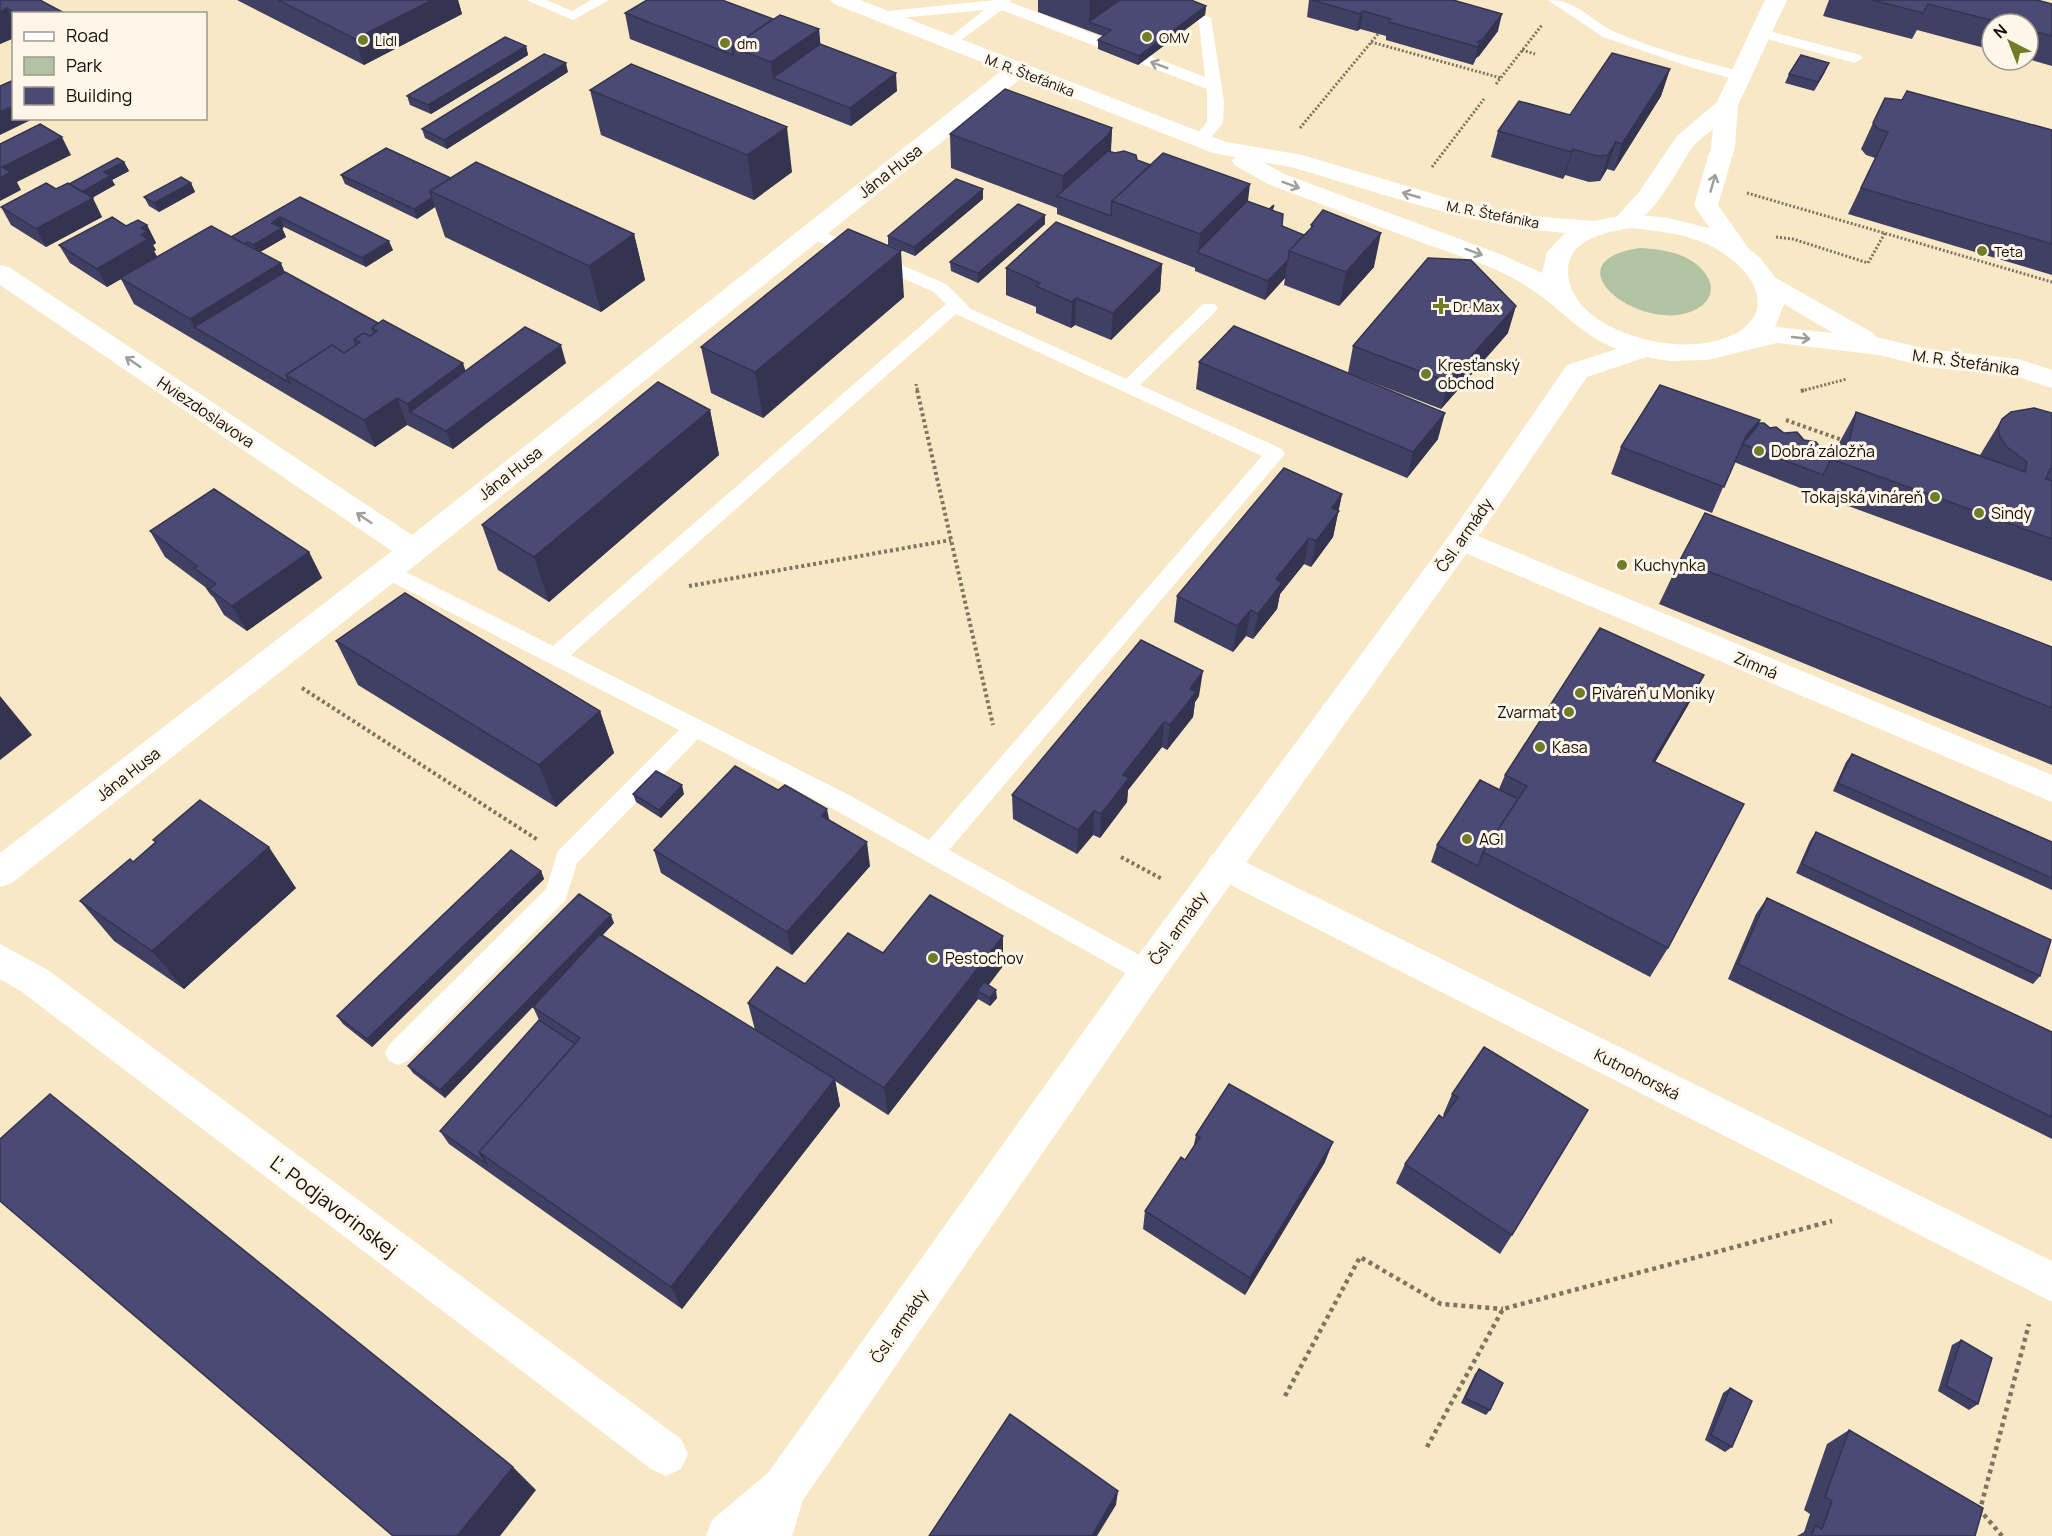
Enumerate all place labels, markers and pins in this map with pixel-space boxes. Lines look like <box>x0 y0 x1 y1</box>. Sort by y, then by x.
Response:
place label: OMV <box>1159 28 1190 47</box>
marker: OMV <box>1140 30 1154 44</box>
place label: Lidl <box>375 31 397 50</box>
marker: Lidl <box>356 33 370 47</box>
place label: dm <box>737 34 757 53</box>
marker: dm <box>718 36 732 50</box>
place label: Teta <box>1994 242 2023 261</box>
marker: Teta <box>1975 244 1989 258</box>
place label: Dr. Max <box>1453 297 1500 316</box>
marker: Dr. Max <box>1434 299 1448 313</box>
place label: Kresťanský obchod <box>1438 354 1521 394</box>
marker: Kresťanský obchod <box>1419 367 1433 381</box>
place label: Dobrá záložňa <box>1771 440 1875 462</box>
marker: Dobrá záložňa <box>1752 444 1766 458</box>
place label: Tokajská vináreň <box>1801 486 1923 508</box>
marker: Tokajská vináreň <box>1928 490 1942 504</box>
place label: Sindy <box>1991 502 2033 524</box>
marker: Sindy <box>1972 506 1986 520</box>
place label: Kuchynka <box>1634 554 1706 576</box>
marker: Kuchynka <box>1615 558 1629 572</box>
place label: Piváreň u Moniky <box>1592 682 1715 704</box>
marker: Piváreň u Moniky <box>1573 686 1587 700</box>
place label: Zvarmat <box>1497 701 1557 723</box>
marker: Zvarmat <box>1562 705 1576 719</box>
place label: Kasa <box>1552 736 1588 758</box>
marker: Kasa <box>1533 740 1547 754</box>
place label: AGI <box>1479 828 1504 850</box>
marker: AGI <box>1460 832 1474 846</box>
place label: Pestochov <box>945 947 1024 969</box>
marker: Pestochov <box>926 951 940 965</box>

